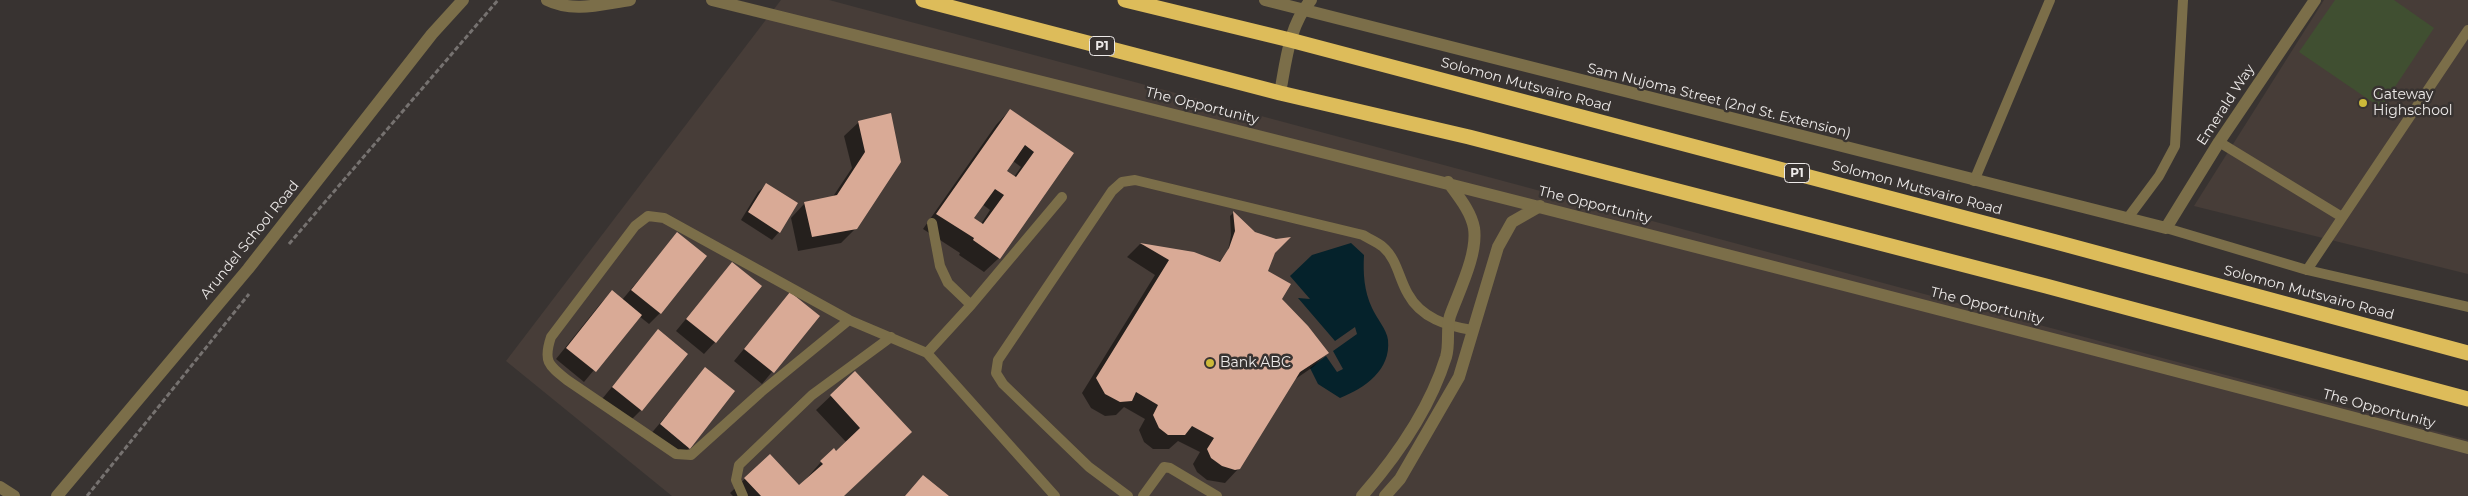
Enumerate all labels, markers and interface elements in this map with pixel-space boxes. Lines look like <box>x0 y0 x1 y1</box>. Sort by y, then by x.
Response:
road number: P1 <box>1090 36 1114 56</box>
street label: Solomon Mutsvairo Road <box>1439 54 1613 116</box>
street label: Sam Nujoma Street (2nd St. Extension) <box>1585 60 1853 142</box>
street label: Emerald Way <box>2194 61 2258 149</box>
street label: The Opportunity <box>1144 84 1260 128</box>
place label: Gateway Highschool <box>2373 87 2453 120</box>
marker: Gateway Highschool <box>2357 97 2369 109</box>
street label: Solomon Mutsvairo Road <box>1830 157 2004 219</box>
road number: P1 <box>1784 164 1810 182</box>
street label: Arundel School Road <box>197 177 303 303</box>
street label: The Opportunity <box>1537 183 1653 227</box>
street label: Solomon Mutsvairo Road <box>2222 262 2396 324</box>
street label: The Opportunity <box>1929 284 2045 328</box>
place label: Bank ABC <box>1220 355 1291 371</box>
marker: Bank ABC <box>1204 357 1216 369</box>
street label: The Opportunity <box>2321 386 2437 432</box>

